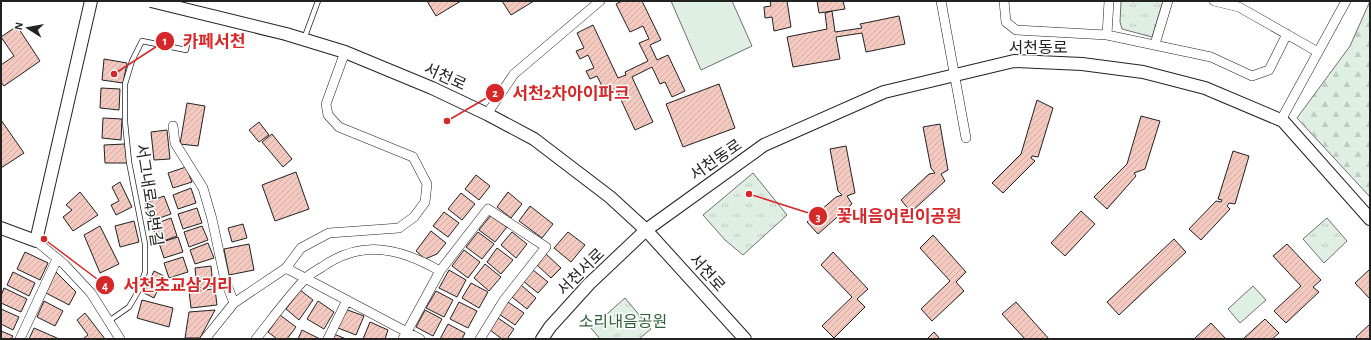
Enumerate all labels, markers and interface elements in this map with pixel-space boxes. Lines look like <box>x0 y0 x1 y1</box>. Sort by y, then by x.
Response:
north arrow <box>8 8 48 48</box>
text: N <box>13 21 25 31</box>
callout: 카페서천 <box>155 27 253 56</box>
text: 카페서천 <box>183 32 245 50</box>
text: 1 <box>163 35 167 47</box>
street label: 서천동로 <box>1009 39 1068 56</box>
street label: 서천로 <box>422 60 469 93</box>
callout: 서천2차아이파크 <box>485 79 638 108</box>
text: 서천2차아이파크 <box>512 84 630 102</box>
text: 2 <box>492 87 498 99</box>
street label: 서천동로 <box>687 136 745 183</box>
street label: 서그내로49번길 <box>133 143 165 247</box>
callout: 꽃내음어린이공원 <box>808 202 969 231</box>
text: 꽃내음어린이공원 <box>836 208 962 225</box>
text: 3 <box>815 211 821 223</box>
street label: 서천서로 <box>554 245 608 298</box>
street label: 서천로 <box>686 251 729 295</box>
callout: 서천초교삼거리 <box>95 271 241 300</box>
text: 서천초교삼거리 <box>123 276 233 294</box>
text: 4 <box>102 280 108 292</box>
park label: 소리내음공원 <box>579 314 667 330</box>

